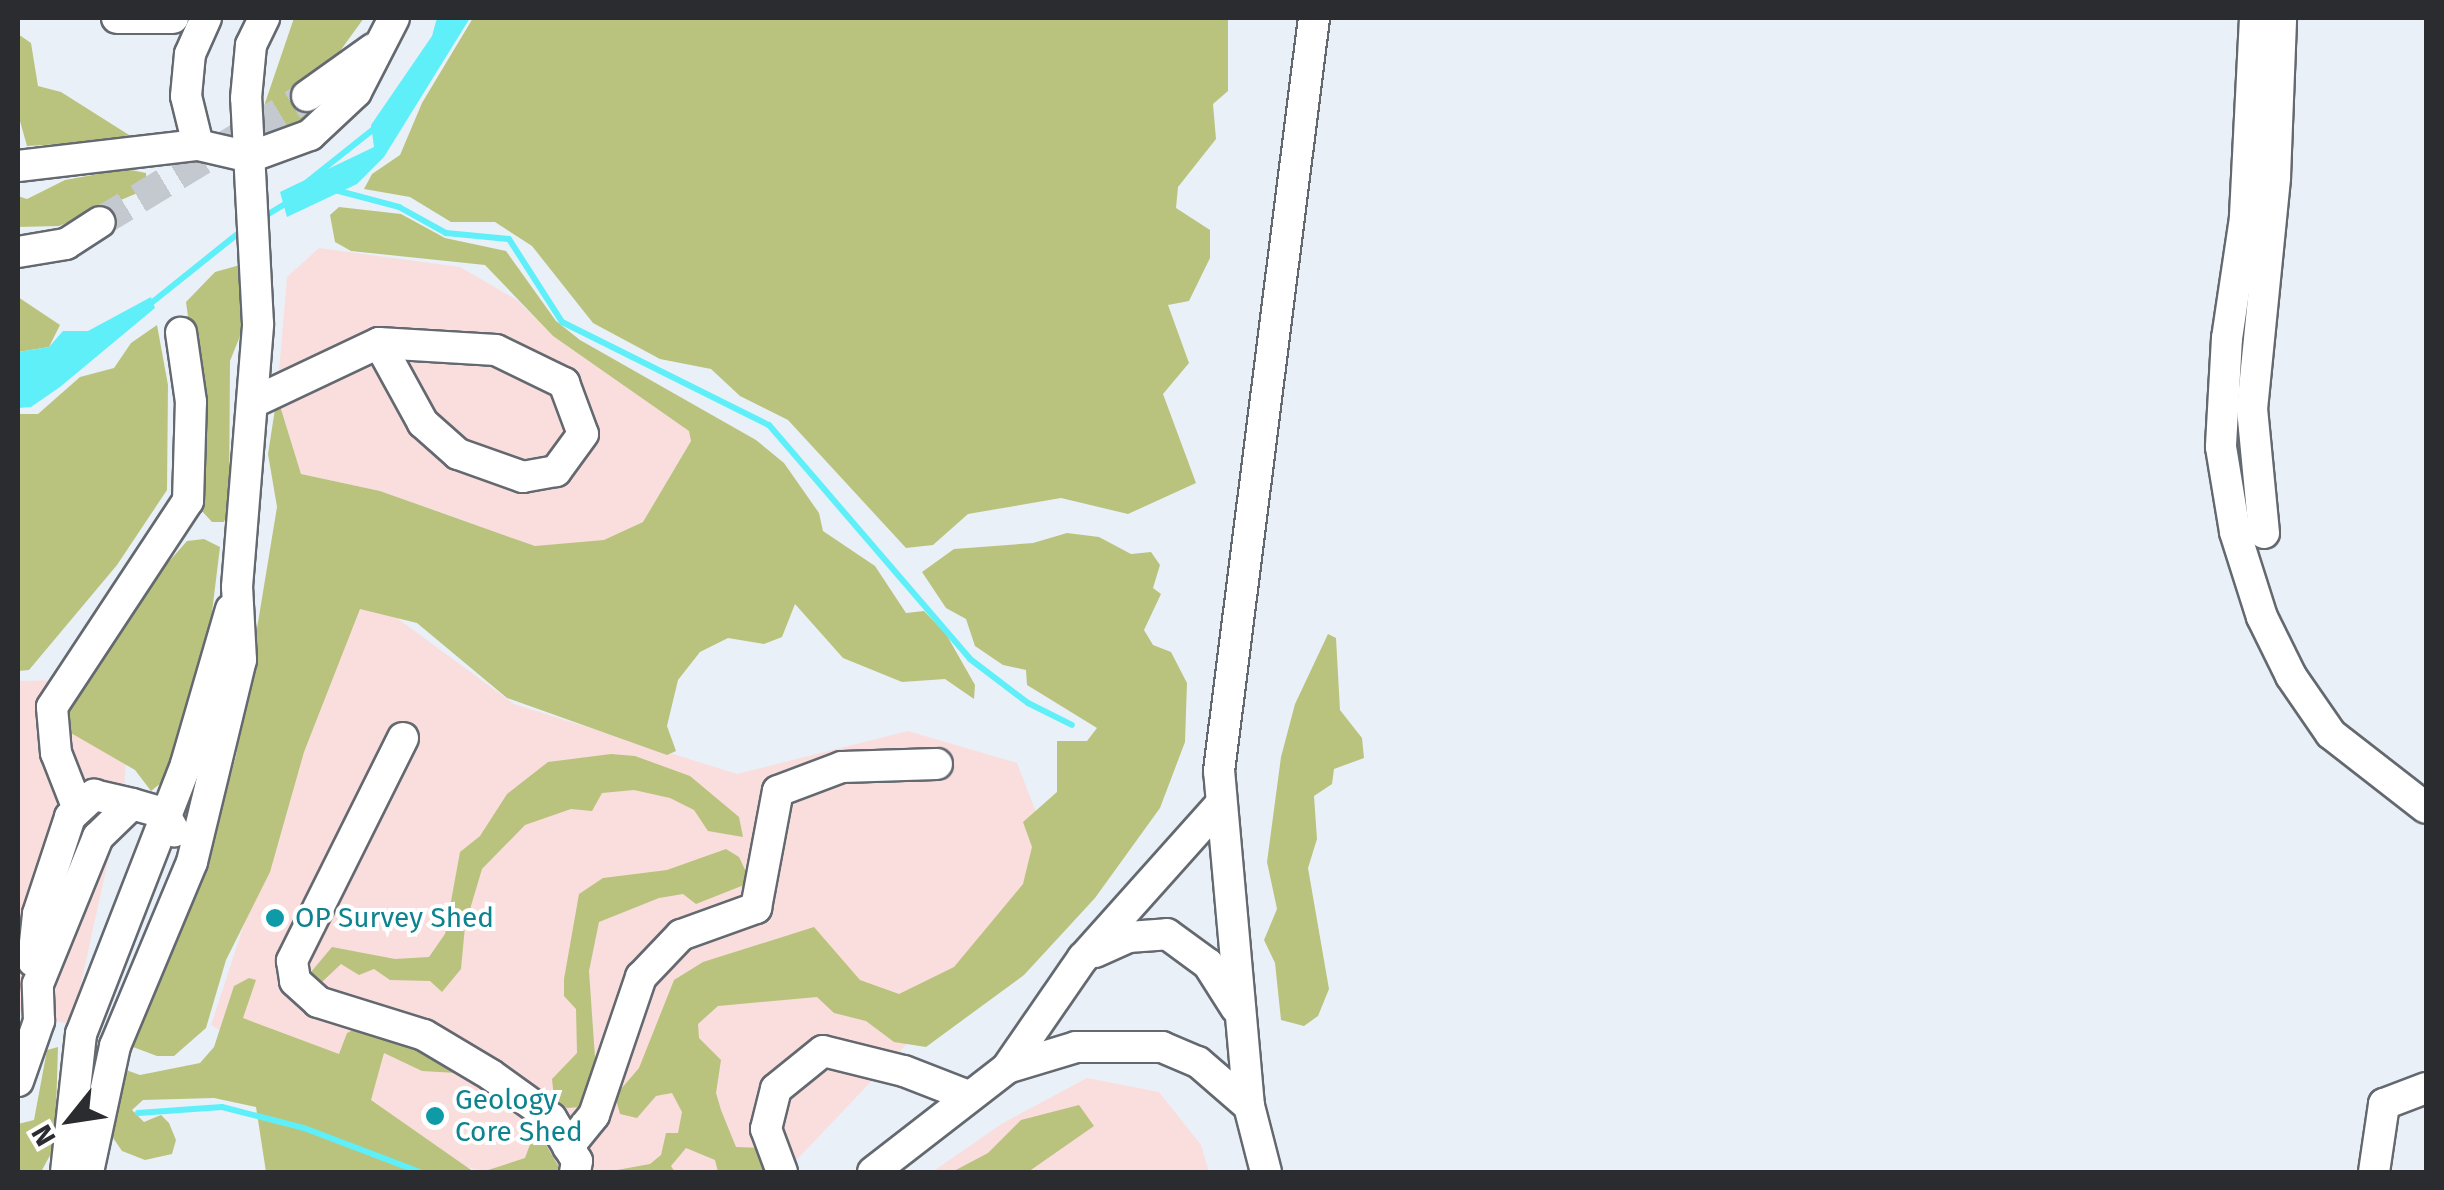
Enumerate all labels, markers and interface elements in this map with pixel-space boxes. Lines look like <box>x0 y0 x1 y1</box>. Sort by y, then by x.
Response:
place label: OP Survey Shed <box>295 901 494 935</box>
marker: OP Survey Shed <box>264 907 286 929</box>
north arrow <box>20 1070 120 1170</box>
place label: Geology Core Shed <box>455 1083 583 1149</box>
marker: Geology Core Shed <box>424 1105 446 1127</box>
text: N <box>25 1119 63 1152</box>

